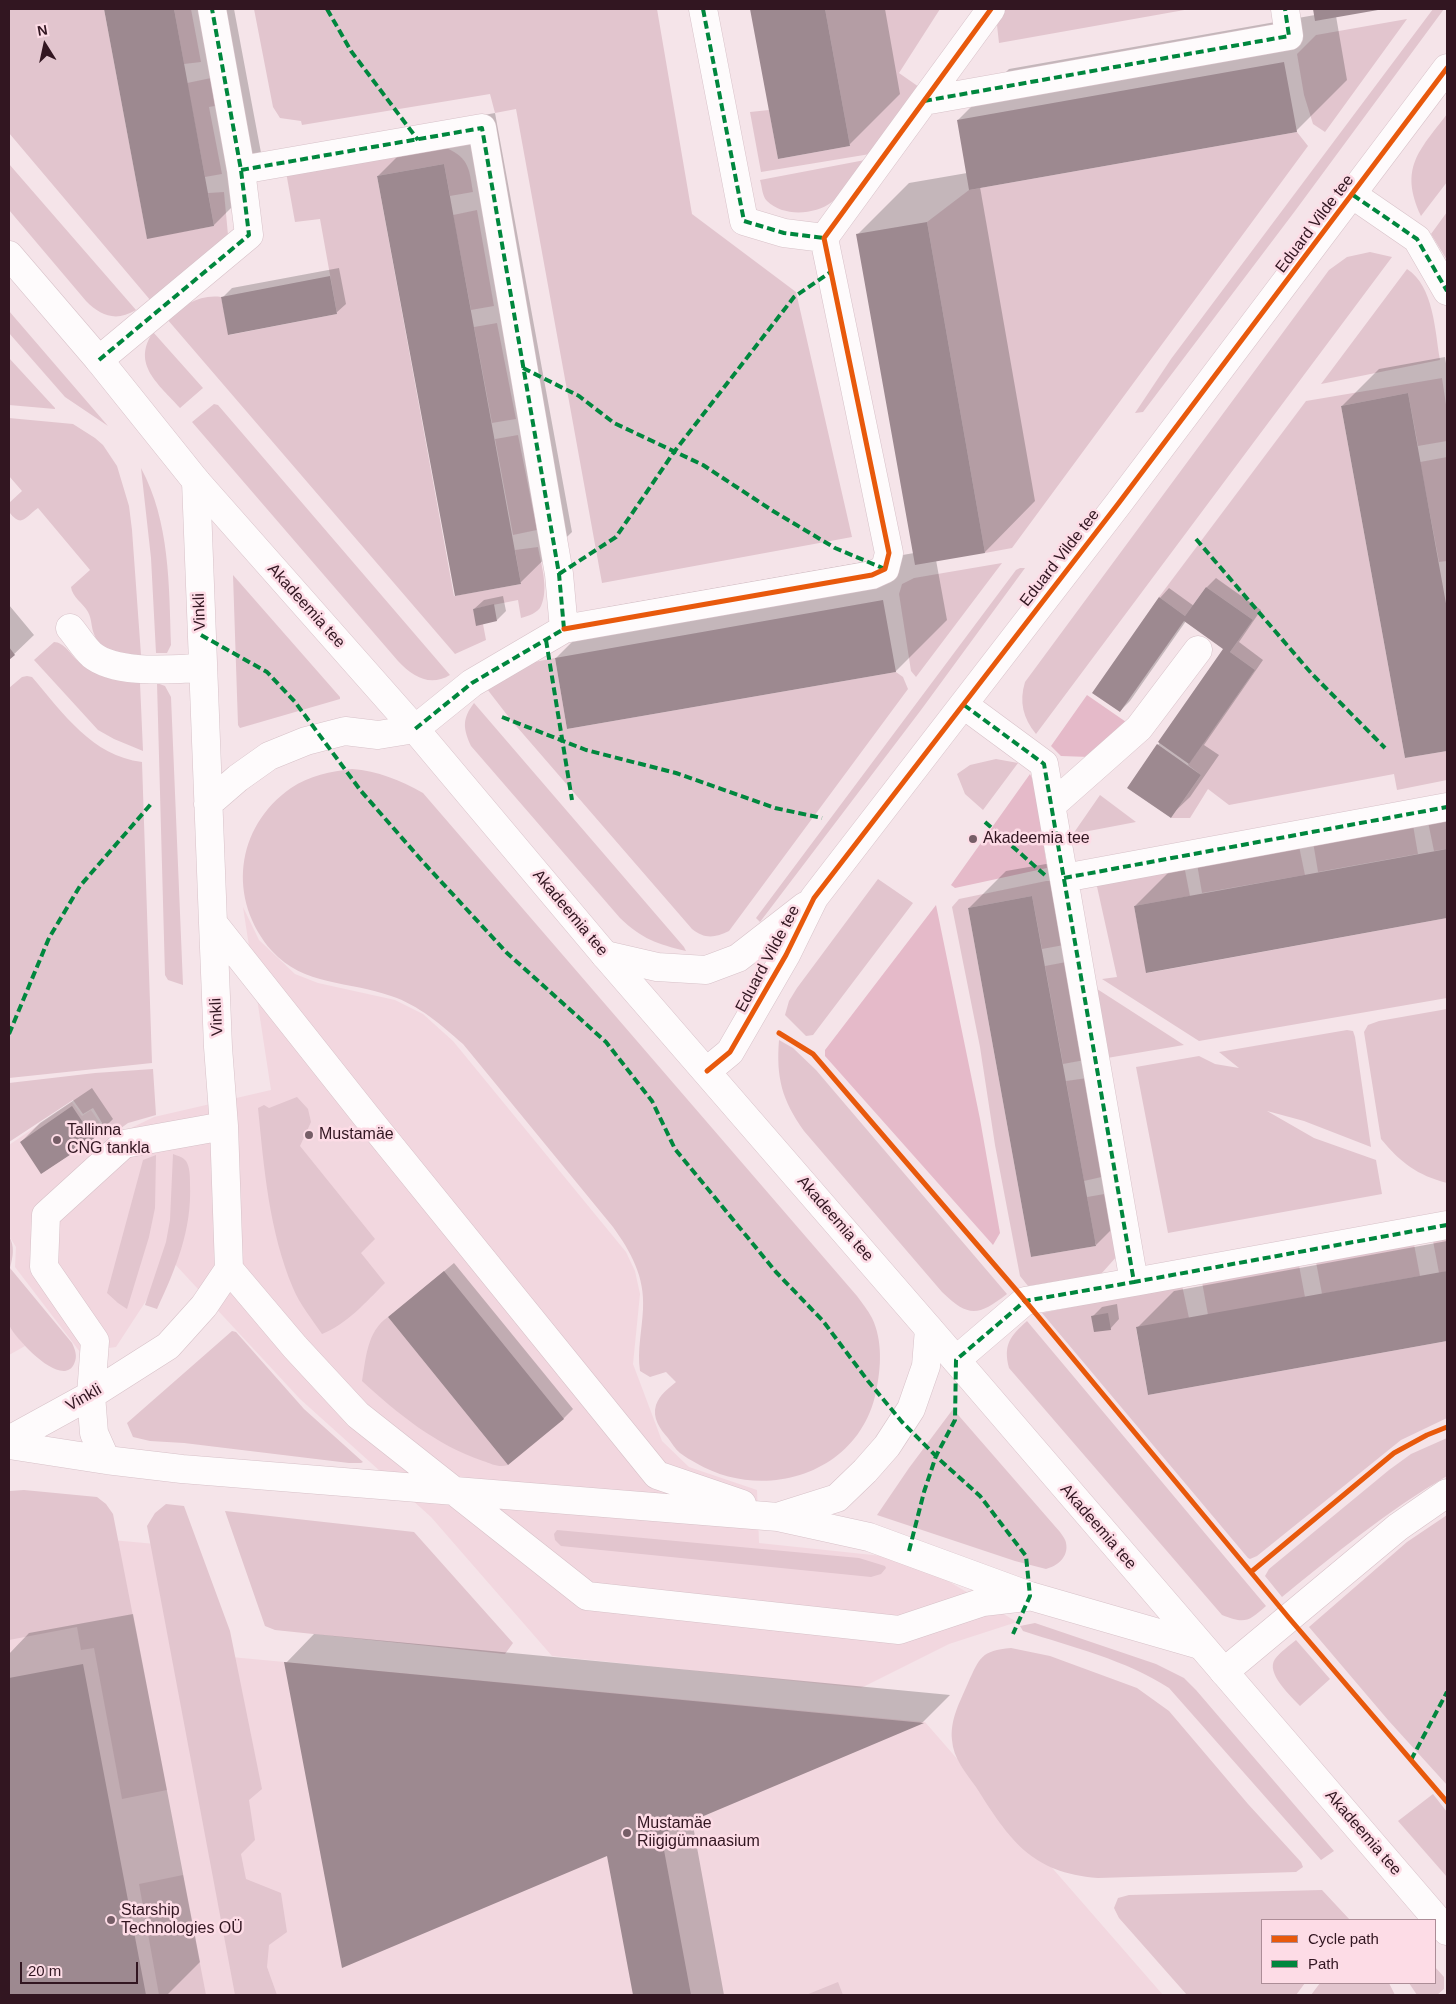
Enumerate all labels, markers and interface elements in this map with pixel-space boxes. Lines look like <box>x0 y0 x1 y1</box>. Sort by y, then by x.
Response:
north arrow <box>20 20 70 70</box>
text: N <box>36 21 49 39</box>
street label: Eduard Vilde tee <box>1272 171 1358 277</box>
street label: Eduard Vilde tee <box>1016 506 1104 610</box>
street label: Akadeemia tee <box>263 560 349 652</box>
street label: Vinkli <box>190 593 210 631</box>
place label: Akadeemia tee <box>983 829 1090 849</box>
marker: Akadeemia tee <box>967 833 979 845</box>
street label: Akadeemia tee <box>528 866 612 960</box>
street label: Eduard Vilde tee <box>732 902 804 1016</box>
street label: Vinkli <box>206 998 228 1036</box>
place label: Tallinna CNG tankla <box>67 1121 150 1159</box>
place label: Mustamäe <box>319 1125 394 1145</box>
marker: Mustamäe <box>303 1129 315 1141</box>
marker: Tallinna CNG tankla <box>51 1134 63 1146</box>
street label: Akadeemia tee <box>793 1172 877 1266</box>
street label: Vinkli <box>63 1380 105 1416</box>
street label: Akadeemia tee <box>1056 1480 1140 1574</box>
street label: Akadeemia tee <box>1321 1786 1405 1880</box>
place label: Mustamäe Riigigümnaasium <box>637 1814 760 1852</box>
marker: Mustamäe Riigigümnaasium <box>621 1827 633 1839</box>
place label: Starship Technologies OÜ <box>121 1901 243 1939</box>
marker: Starship Technologies OÜ <box>105 1914 117 1926</box>
legend <box>1261 1919 1436 1984</box>
text: Cycle path <box>1308 1930 1379 1947</box>
scale bar <box>22 1952 140 1984</box>
text: Path <box>1308 1955 1339 1972</box>
text: 20 m <box>28 1962 61 1979</box>

